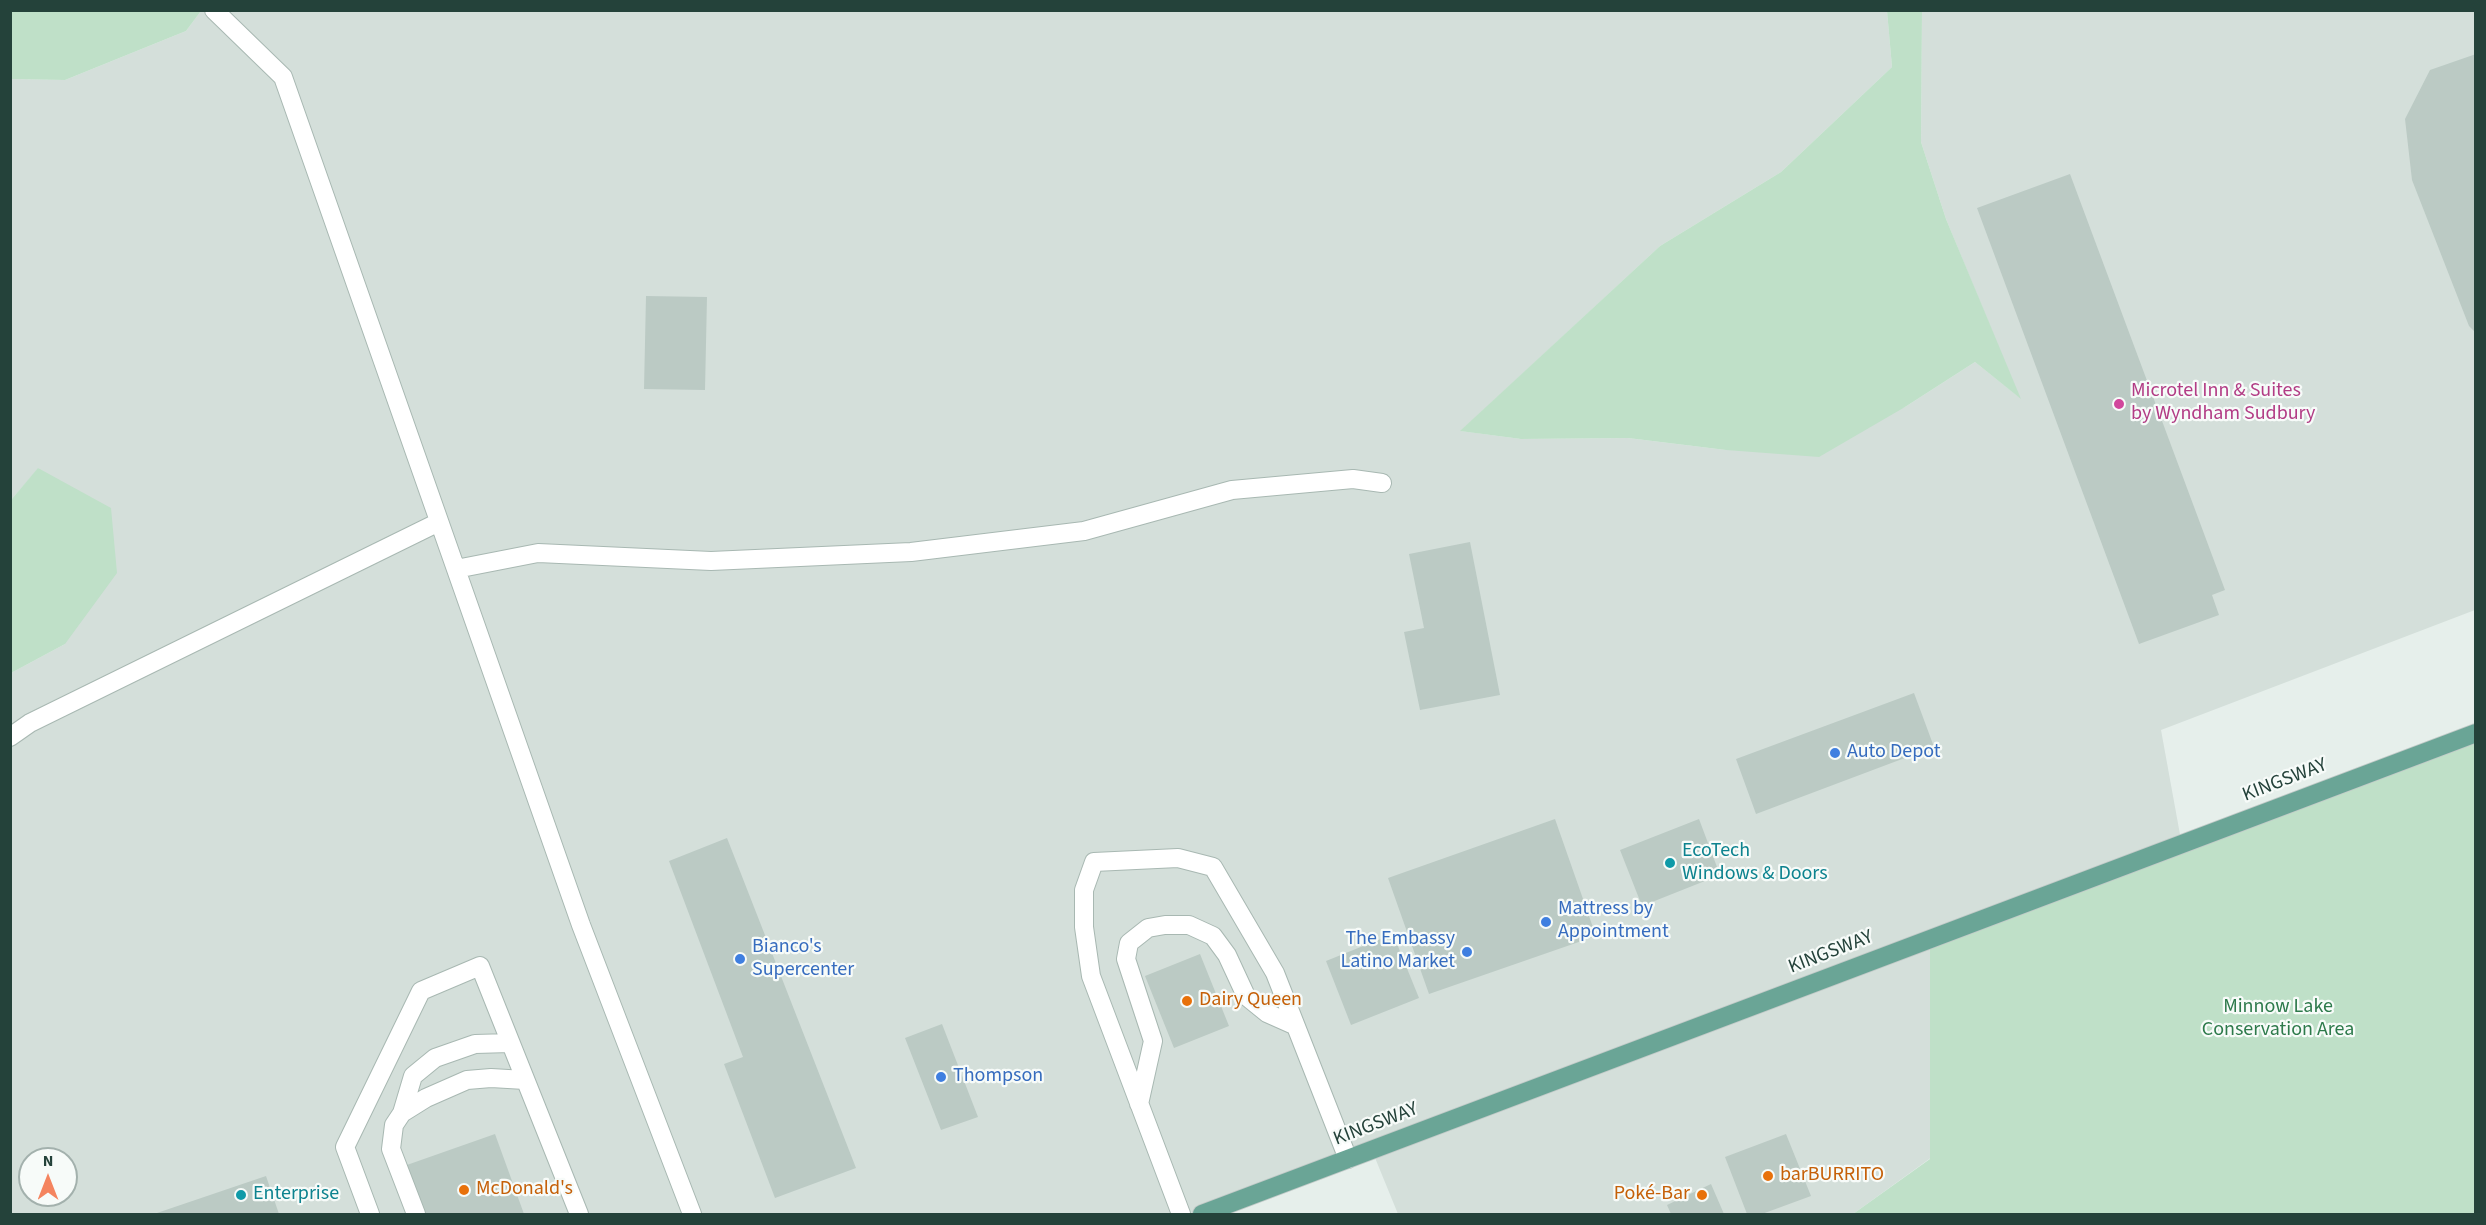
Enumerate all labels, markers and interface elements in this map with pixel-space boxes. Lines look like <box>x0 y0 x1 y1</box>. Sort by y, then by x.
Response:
place label: Microtel Inn & Suites by Wyndham Sudbury <box>2131 380 2315 427</box>
marker: Microtel Inn & Suites by Wyndham Sudbury <box>2112 397 2126 411</box>
place label: Auto Depot <box>1847 741 1941 765</box>
marker: Auto Depot <box>1828 746 1842 760</box>
street label: KINGSWAY <box>2239 754 2331 808</box>
place label: EcoTech Windows & Doors <box>1682 840 1828 887</box>
marker: EcoTech Windows & Doors <box>1663 856 1677 870</box>
place label: Mattress by Appointment <box>1558 898 1669 945</box>
marker: Mattress by Appointment <box>1539 915 1553 929</box>
street label: KINGSWAY <box>1785 926 1877 980</box>
place label: The Embassy Latino Market <box>1340 928 1455 975</box>
place label: Bianco's Supercenter <box>752 936 854 983</box>
marker: The Embassy Latino Market <box>1460 945 1474 959</box>
marker: Bianco's Supercenter <box>733 952 747 966</box>
place label: Dairy Queen <box>1199 989 1302 1013</box>
marker: Dairy Queen <box>1180 994 1194 1008</box>
park label: Minnow Lake Conservation Area <box>2202 996 2354 1043</box>
place label: Thompson <box>953 1065 1043 1089</box>
marker: Thompson <box>934 1070 948 1084</box>
street label: KINGSWAY <box>1330 1098 1422 1152</box>
north arrow <box>18 1147 78 1207</box>
text: N <box>43 1150 53 1172</box>
place label: barBURRITO <box>1780 1164 1884 1188</box>
marker: barBURRITO <box>1761 1169 1775 1183</box>
place label: McDonald's <box>476 1178 573 1202</box>
place label: Enterprise <box>253 1183 339 1207</box>
marker: McDonald's <box>457 1183 471 1197</box>
place label: Poké-Bar <box>1614 1183 1690 1207</box>
marker: Enterprise <box>234 1188 248 1202</box>
marker: Poké-Bar <box>1695 1188 1709 1202</box>

